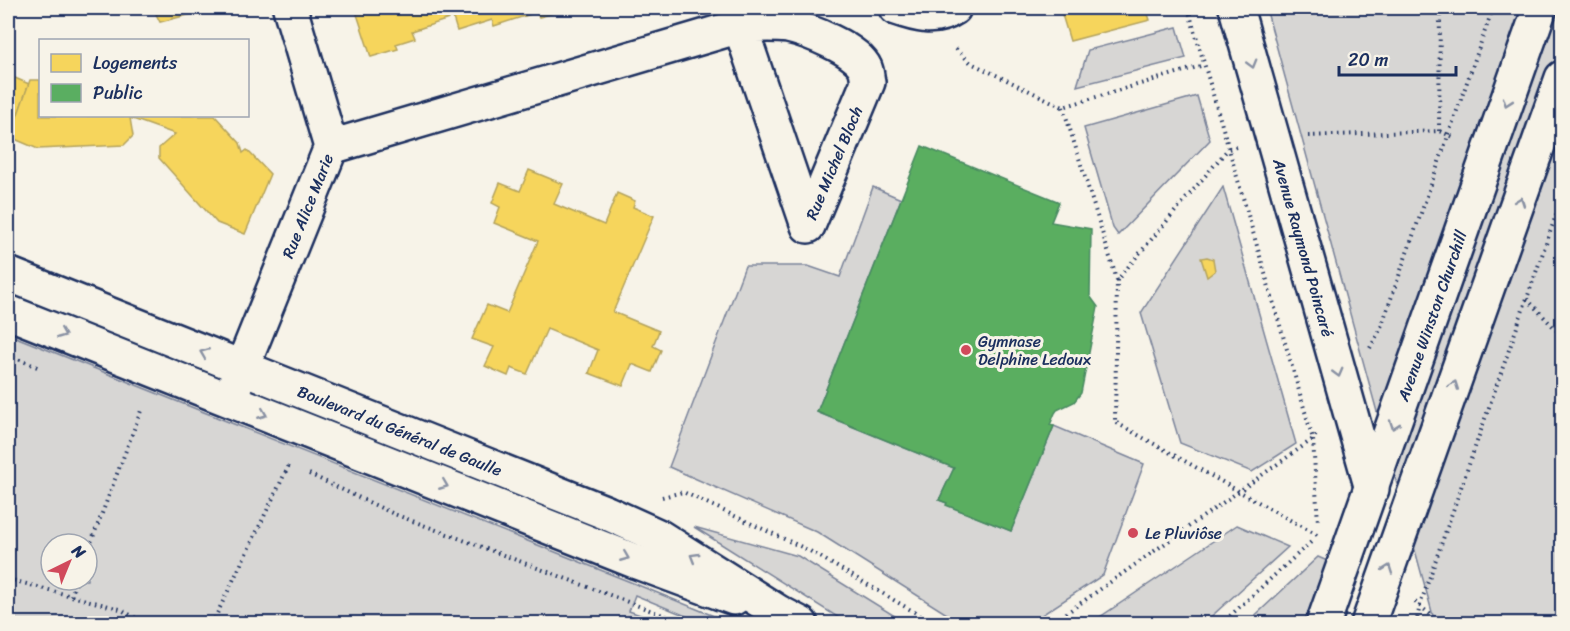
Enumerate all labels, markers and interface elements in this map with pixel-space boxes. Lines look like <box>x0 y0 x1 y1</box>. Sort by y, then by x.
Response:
legend <box>39 39 249 117</box>
scale bar <box>1339 39 1456 77</box>
text: 20 m <box>1348 44 1388 76</box>
text: Logements <box>93 47 178 79</box>
one-way arrow <box>1245 58 1257 69</box>
text: Public <box>93 77 143 109</box>
one-way arrow <box>1501 96 1514 107</box>
street label: Rue Michel Bloch <box>797 102 871 224</box>
street label: Rue Alice Marie <box>273 149 341 263</box>
street label: Avenue Raymond Poincaré <box>1264 154 1343 340</box>
one-way arrow <box>1512 196 1525 207</box>
street label: Avenue Winston Churchill <box>1388 226 1475 406</box>
one-way arrow <box>56 327 67 339</box>
place label: Gymnase Delphine Ledoux <box>978 327 1092 374</box>
marker: Gymnase Delphine Ledoux <box>959 343 973 357</box>
one-way arrow <box>199 348 210 360</box>
one-way arrow <box>1331 367 1343 378</box>
street label: Boulevard du Général de Gaulle <box>293 376 507 484</box>
one-way arrow <box>1447 380 1460 391</box>
one-way arrow <box>257 406 267 419</box>
one-way arrow <box>1389 419 1401 430</box>
one-way arrow <box>438 478 449 490</box>
place label: Le Pluviôse <box>1145 519 1222 548</box>
marker: Le Pluviôse <box>1126 526 1140 540</box>
north arrow <box>39 532 99 592</box>
text: N <box>64 536 93 566</box>
one-way arrow <box>619 550 630 562</box>
one-way arrow <box>690 553 700 564</box>
one-way arrow <box>1381 564 1394 574</box>

